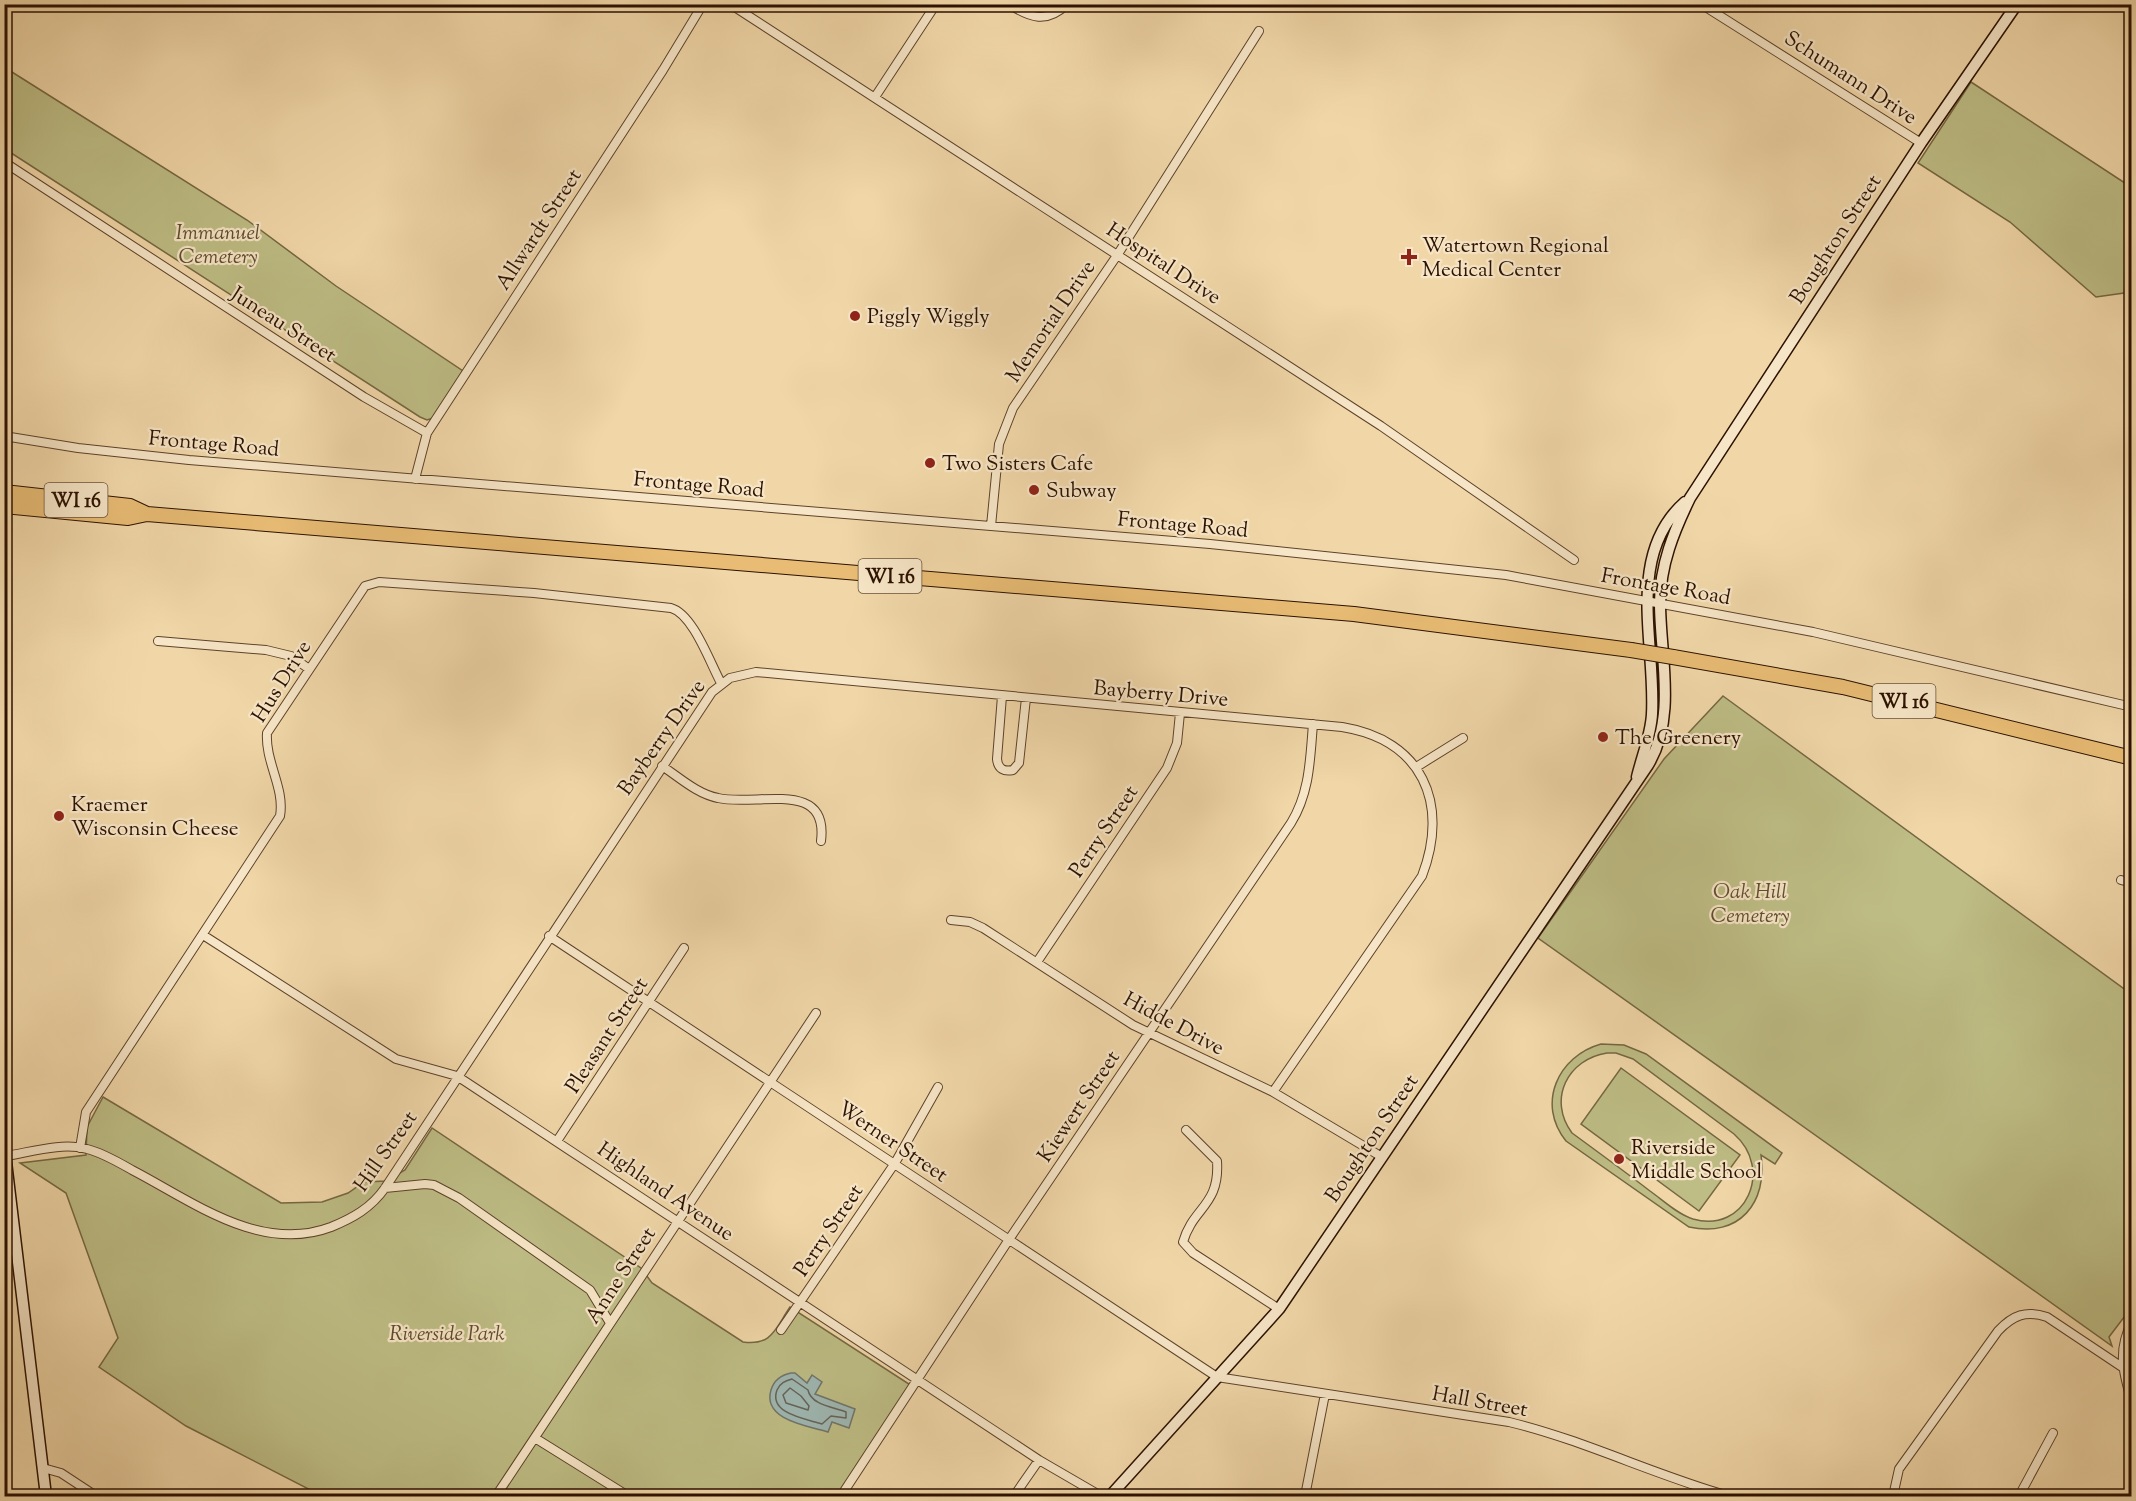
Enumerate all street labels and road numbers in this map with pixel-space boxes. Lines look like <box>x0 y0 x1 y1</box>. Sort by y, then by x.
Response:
street label: Schumann Drive <box>1778 24 1922 133</box>
street label: Allwardt Street <box>489 164 590 297</box>
street label: Boughton Street <box>1784 169 1890 311</box>
street label: Hospital Drive <box>1100 216 1226 313</box>
street label: Memorial Drive <box>1000 255 1104 389</box>
street label: Juneau Street <box>223 280 342 371</box>
street label: Frontage Road <box>147 424 281 466</box>
street label: Frontage Road <box>632 465 766 507</box>
road number: WI 16 <box>44 483 107 517</box>
street label: Frontage Road <box>1116 505 1250 547</box>
road number: WI 16 <box>858 559 922 593</box>
street label: Frontage Road <box>1599 562 1733 614</box>
street label: Hus Drive <box>246 635 320 729</box>
street label: Bayberry Drive <box>612 674 714 802</box>
street label: Bayberry Drive <box>1092 674 1230 716</box>
road number: WI 16 <box>1872 684 1936 718</box>
street label: Perry Street <box>1063 780 1147 884</box>
street label: Pleasant Street <box>559 972 656 1100</box>
street label: Hidde Drive <box>1117 986 1229 1064</box>
street label: Kiewert Street <box>1031 1045 1128 1169</box>
street label: Boughton Street <box>1319 1069 1427 1209</box>
street label: Werner Street <box>831 1095 953 1191</box>
street label: Hill Street <box>348 1105 426 1199</box>
street label: Highland Avenue <box>590 1136 739 1250</box>
street label: Perry Street <box>788 1179 872 1283</box>
street label: Anne Street <box>579 1222 664 1330</box>
street label: Hall Street <box>1429 1380 1530 1426</box>

